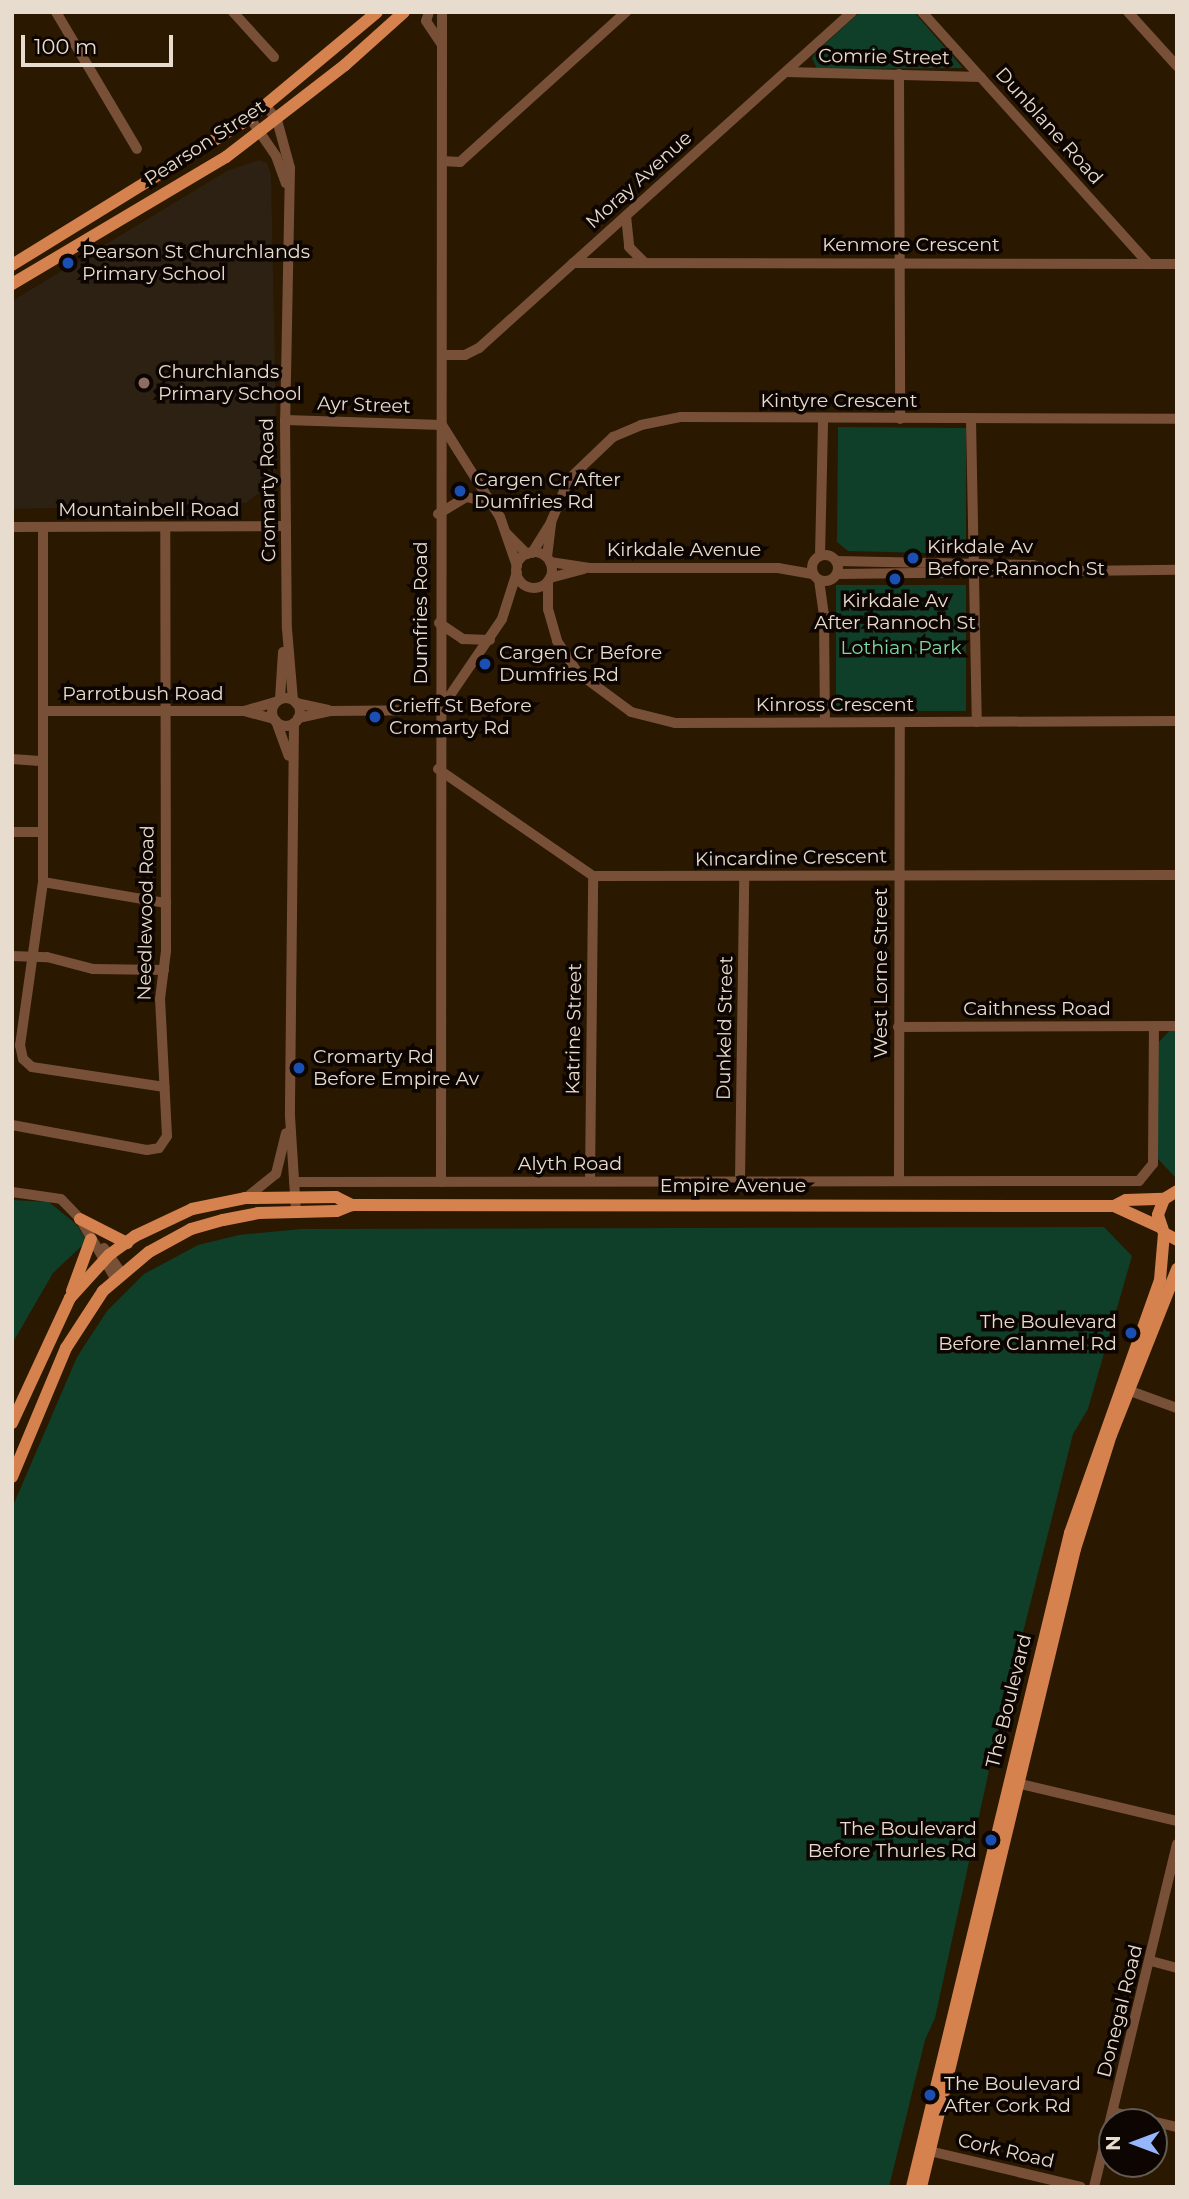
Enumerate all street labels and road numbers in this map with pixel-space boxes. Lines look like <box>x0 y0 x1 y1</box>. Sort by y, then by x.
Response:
street label: Comrie Street <box>818 44 950 70</box>
street label: Dunblane Road <box>991 63 1107 189</box>
street label: Pearson Street <box>140 95 270 191</box>
street label: Moray Avenue <box>581 126 697 234</box>
street label: Kenmore Crescent <box>822 234 1000 256</box>
street label: Kintyre Crescent <box>761 390 917 412</box>
street label: Ayr Street <box>317 392 411 418</box>
street label: Cromarty Road <box>255 418 281 562</box>
street label: Mountainbell Road <box>58 499 240 521</box>
street label: Kirkdale Avenue <box>607 539 761 561</box>
street label: Dumfries Road <box>410 541 432 685</box>
street label: Parrotbush Road <box>62 683 224 705</box>
street label: Kinross Crescent <box>756 694 914 716</box>
street label: Needlewood Road <box>133 825 159 1001</box>
street label: Kincardine Crescent <box>695 845 887 871</box>
street label: West Lorne Street <box>870 888 892 1058</box>
street label: Dunkeld Street <box>712 956 738 1100</box>
street label: Katrine Street <box>561 963 587 1095</box>
street label: Caithness Road <box>963 998 1111 1020</box>
street label: Alyth Road <box>518 1153 622 1175</box>
street label: Empire Avenue <box>660 1175 806 1197</box>
street label: The Boulevard <box>981 1632 1037 1770</box>
street label: Donegal Road <box>1092 1942 1148 2080</box>
street label: Cork Road <box>955 2129 1057 2173</box>

